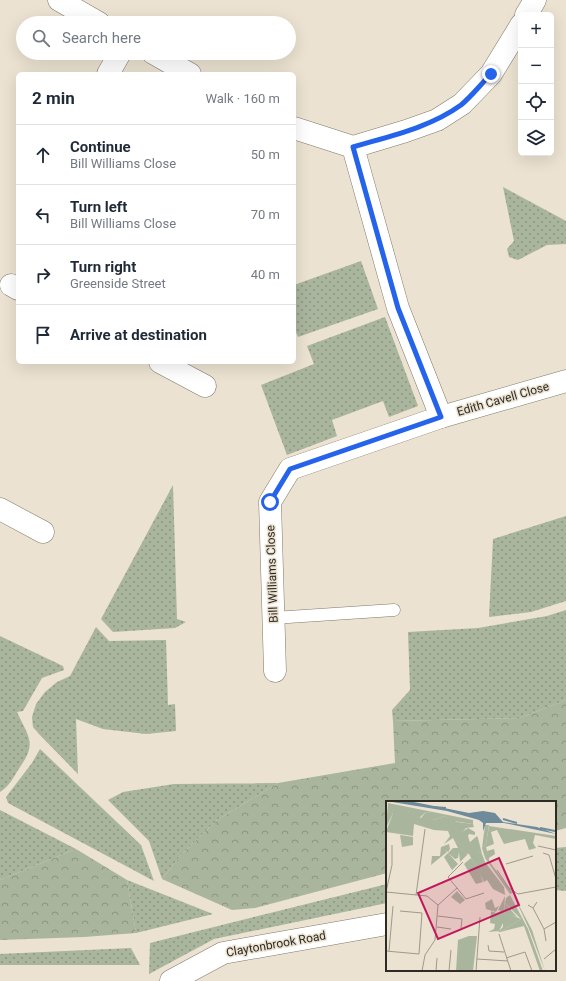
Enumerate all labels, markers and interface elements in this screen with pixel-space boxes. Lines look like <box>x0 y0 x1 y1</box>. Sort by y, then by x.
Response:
map controls <box>518 12 554 156</box>
button: + <box>518 12 554 48</box>
search box <box>16 16 296 60</box>
icon: search <box>30 27 52 49</box>
text: Search here <box>62 29 141 47</box>
button: − <box>518 48 554 84</box>
route end <box>482 65 500 83</box>
button: locate <box>518 84 554 120</box>
text: 2 min <box>32 88 75 108</box>
text: Walk · 160 m <box>205 91 280 106</box>
button: layers <box>518 120 554 156</box>
text: Continue <box>70 138 131 156</box>
icon: ahead <box>32 144 54 166</box>
text: 50 m <box>251 147 280 162</box>
text: Bill Williams Close <box>70 156 176 171</box>
text: Turn left <box>70 198 127 216</box>
icon: left <box>32 204 54 226</box>
text: 70 m <box>251 207 280 222</box>
text: Bill Williams Close <box>70 216 176 231</box>
text: Turn right <box>70 258 136 276</box>
icon: right <box>32 264 54 286</box>
text: 40 m <box>251 267 280 282</box>
text: Greenside Street <box>70 276 166 291</box>
icon: arrive <box>32 324 54 346</box>
text: Arrive at destination <box>70 326 207 344</box>
street label: Edith Cavell Close <box>455 379 551 419</box>
route start <box>261 493 279 511</box>
street label: Bill Williams Close <box>263 525 281 623</box>
inset map <box>386 801 556 971</box>
street label: Claytonbrook Road <box>225 928 327 960</box>

